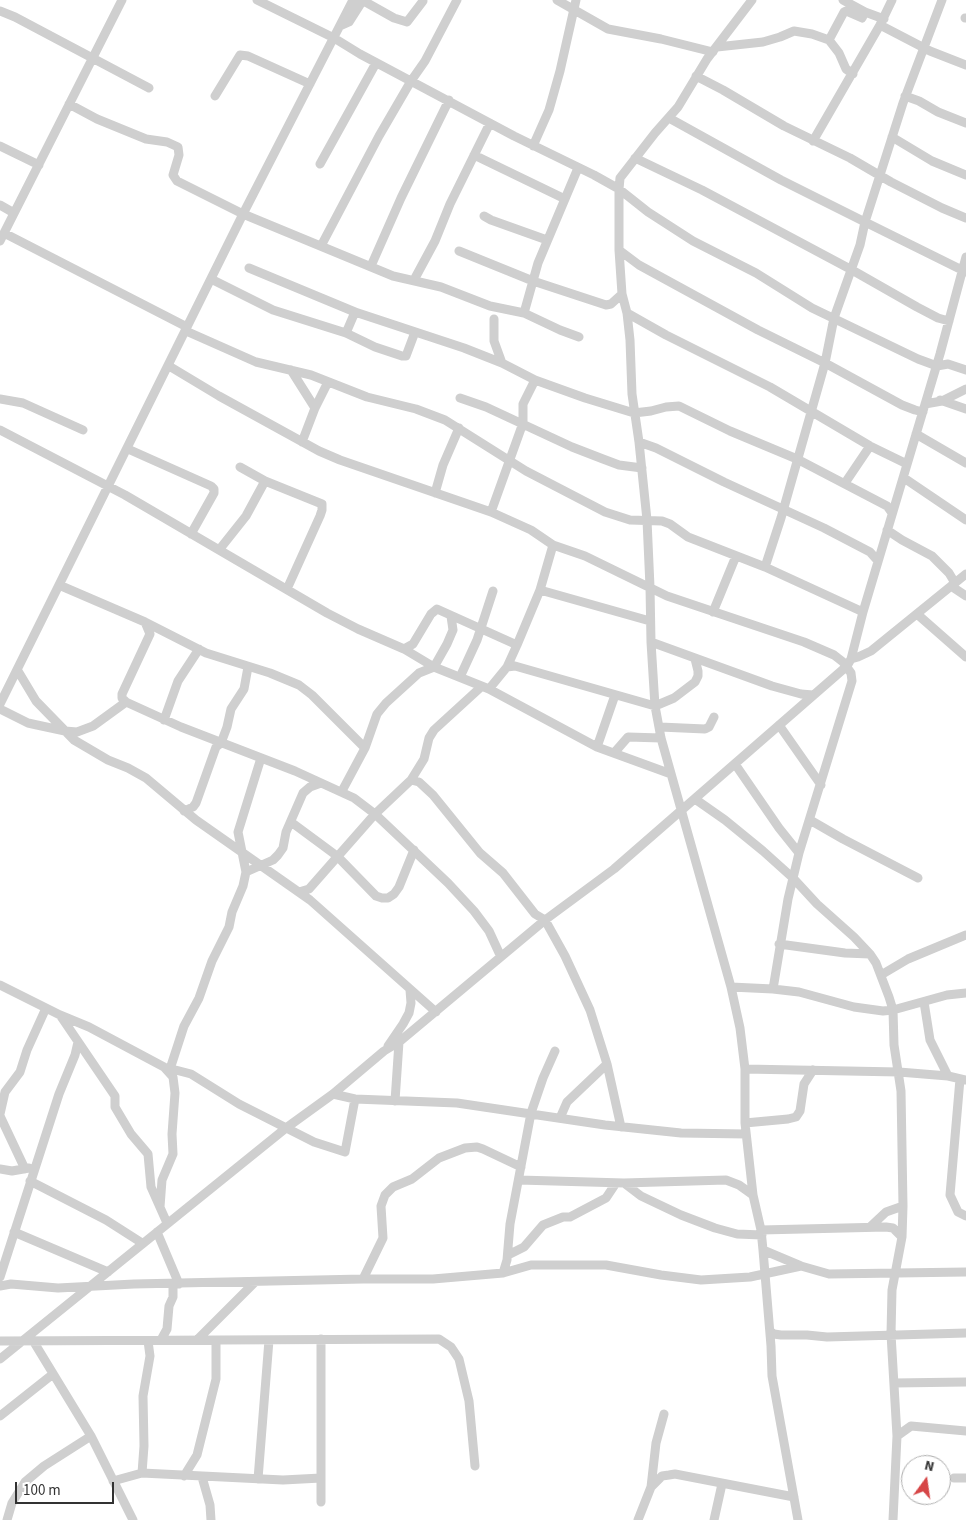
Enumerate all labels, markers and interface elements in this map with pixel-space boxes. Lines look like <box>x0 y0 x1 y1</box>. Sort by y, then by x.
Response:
north arrow <box>901 1455 951 1505</box>
text: N <box>922 1456 936 1477</box>
scale bar <box>18 1472 116 1504</box>
text: 100 m <box>23 1480 61 1501</box>

